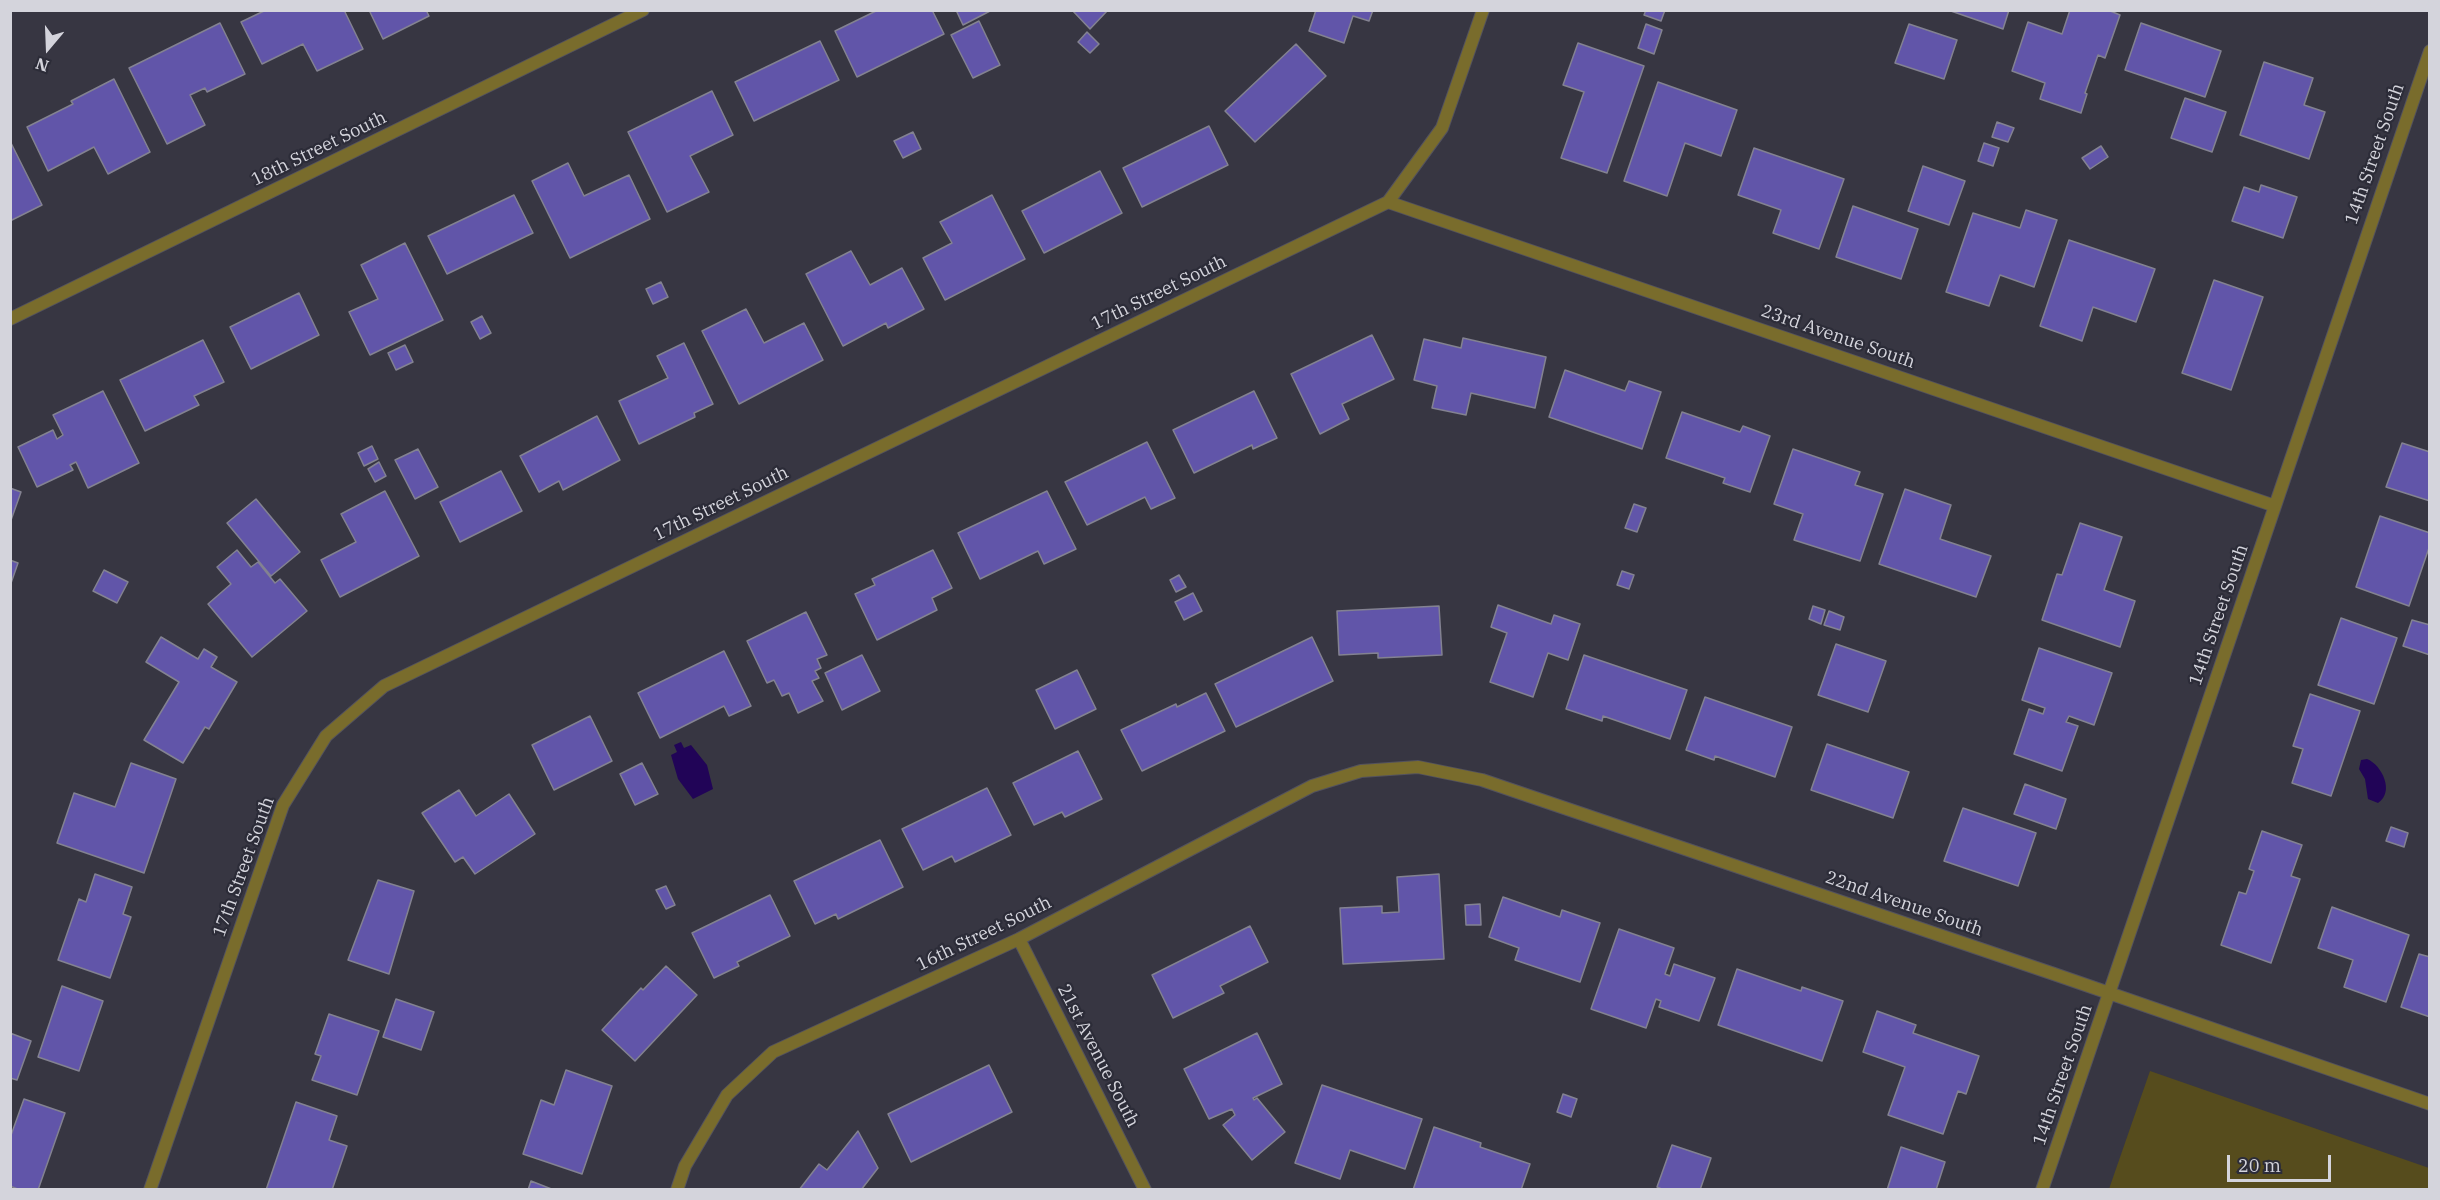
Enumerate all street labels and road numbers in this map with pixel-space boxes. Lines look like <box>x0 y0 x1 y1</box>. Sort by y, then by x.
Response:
street label: 14th Street South <box>2341 81 2409 227</box>
street label: 18th Street South <box>248 107 390 191</box>
street label: 17th Street South <box>1088 251 1230 335</box>
street label: 23rd Avenue South <box>1758 300 1918 374</box>
street label: 17th Street South <box>650 462 792 546</box>
street label: 14th Street South <box>2185 542 2253 688</box>
street label: 17th Street South <box>209 794 279 940</box>
street label: 22nd Avenue South <box>1822 867 1986 941</box>
street label: 16th Street South <box>913 892 1055 976</box>
street label: 21st Avenue South <box>1053 981 1143 1131</box>
street label: 14th Street South <box>2029 1002 2097 1148</box>

